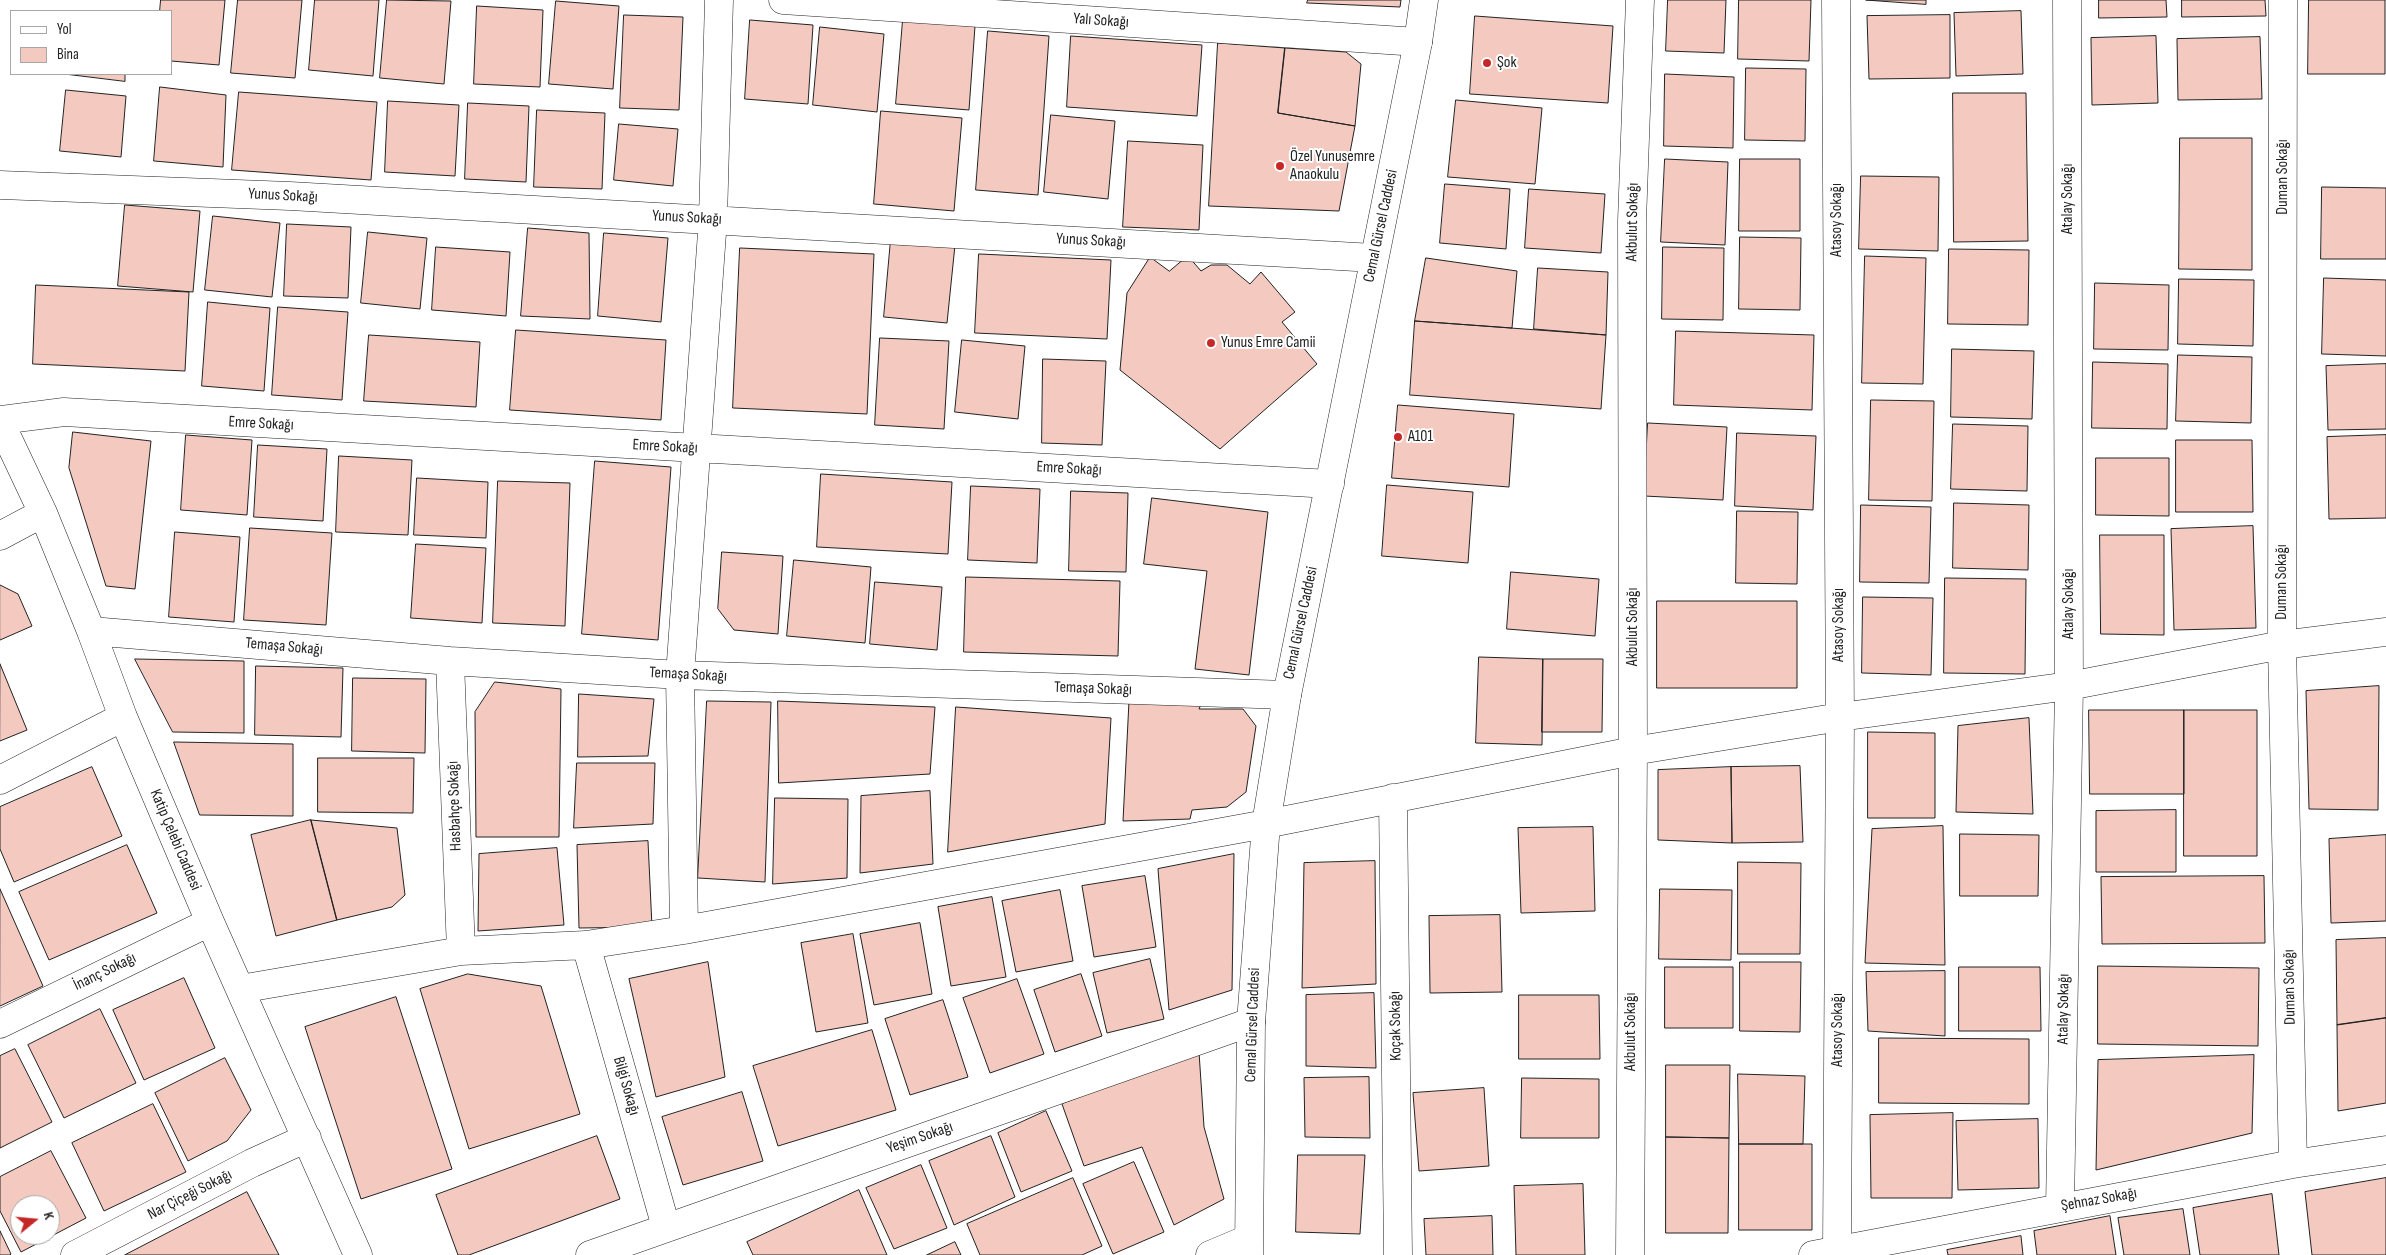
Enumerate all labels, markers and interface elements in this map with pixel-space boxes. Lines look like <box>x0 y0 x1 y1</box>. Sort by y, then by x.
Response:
street label: Yalı Sokağı <box>1073 9 1129 33</box>
legend <box>10 10 172 75</box>
text: Yol <box>57 20 72 39</box>
text: Bina <box>57 45 79 64</box>
place label: Şok <box>1497 53 1517 73</box>
marker: Şok <box>1481 57 1493 69</box>
street label: Duman Sokağı <box>2273 139 2293 215</box>
place label: Özel Yunusemre Anaokulu <box>1290 147 1375 185</box>
marker: Özel Yunusemre Anaokulu <box>1274 160 1286 172</box>
street label: Atalay Sokağı <box>2058 164 2078 234</box>
street label: Cemal Gürsel Caddesi <box>1360 168 1402 284</box>
street label: Akbulut Sokağı <box>1623 182 1643 262</box>
street label: Atasoy Sokağı <box>1827 183 1847 257</box>
street label: Yunus Sokağı <box>248 185 318 207</box>
street label: Yunus Sokağı <box>652 207 722 229</box>
street label: Yunus Sokağı <box>1056 230 1126 252</box>
place label: Yunus Emre Camii <box>1221 333 1316 353</box>
marker: Yunus Emre Camii <box>1205 337 1217 349</box>
street label: Emre Sokağı <box>228 413 294 435</box>
place label: A101 <box>1408 427 1433 447</box>
marker: A101 <box>1392 431 1404 443</box>
street label: Emre Sokağı <box>632 436 698 458</box>
street label: Emre Sokağı <box>1036 458 1102 480</box>
street label: Duman Sokağı <box>2272 544 2292 620</box>
street label: Cemal Gürsel Caddesi <box>1280 565 1322 681</box>
street label: Atalay Sokağı <box>2059 569 2079 639</box>
street label: Akbulut Sokağı <box>1623 588 1643 666</box>
street label: Atasoy Sokağı <box>1829 588 1849 662</box>
street label: Temaşa Sokağı <box>244 634 324 660</box>
street label: Temaşa Sokağı <box>649 663 727 687</box>
street label: Temaşa Sokağı <box>1054 678 1132 700</box>
street label: Hasbahçe Sokağı <box>444 761 466 851</box>
street label: Katip Çelebi Caddesi <box>145 786 205 894</box>
street label: İnanç Sokağı <box>71 949 139 995</box>
street label: Duman Sokağı <box>2280 949 2300 1025</box>
street label: Cemal Gürsel Caddesi <box>1241 967 1265 1083</box>
street label: Atalay Sokağı <box>2054 973 2074 1045</box>
street label: Koçak Sokağı <box>1386 991 1406 1061</box>
street label: Akbulut Sokağı <box>1621 993 1641 1071</box>
street label: Atasoy Sokağı <box>1828 993 1848 1067</box>
street label: Bilgi Sokağı <box>608 1054 644 1118</box>
street label: Yeşim Sokağı <box>884 1118 956 1158</box>
street label: Nar Çiçeği Sokağı <box>145 1166 235 1224</box>
street label: Şehnaz Sokağı <box>2060 1184 2138 1216</box>
north arrow <box>10 1195 60 1245</box>
text: K <box>40 1210 58 1222</box>

